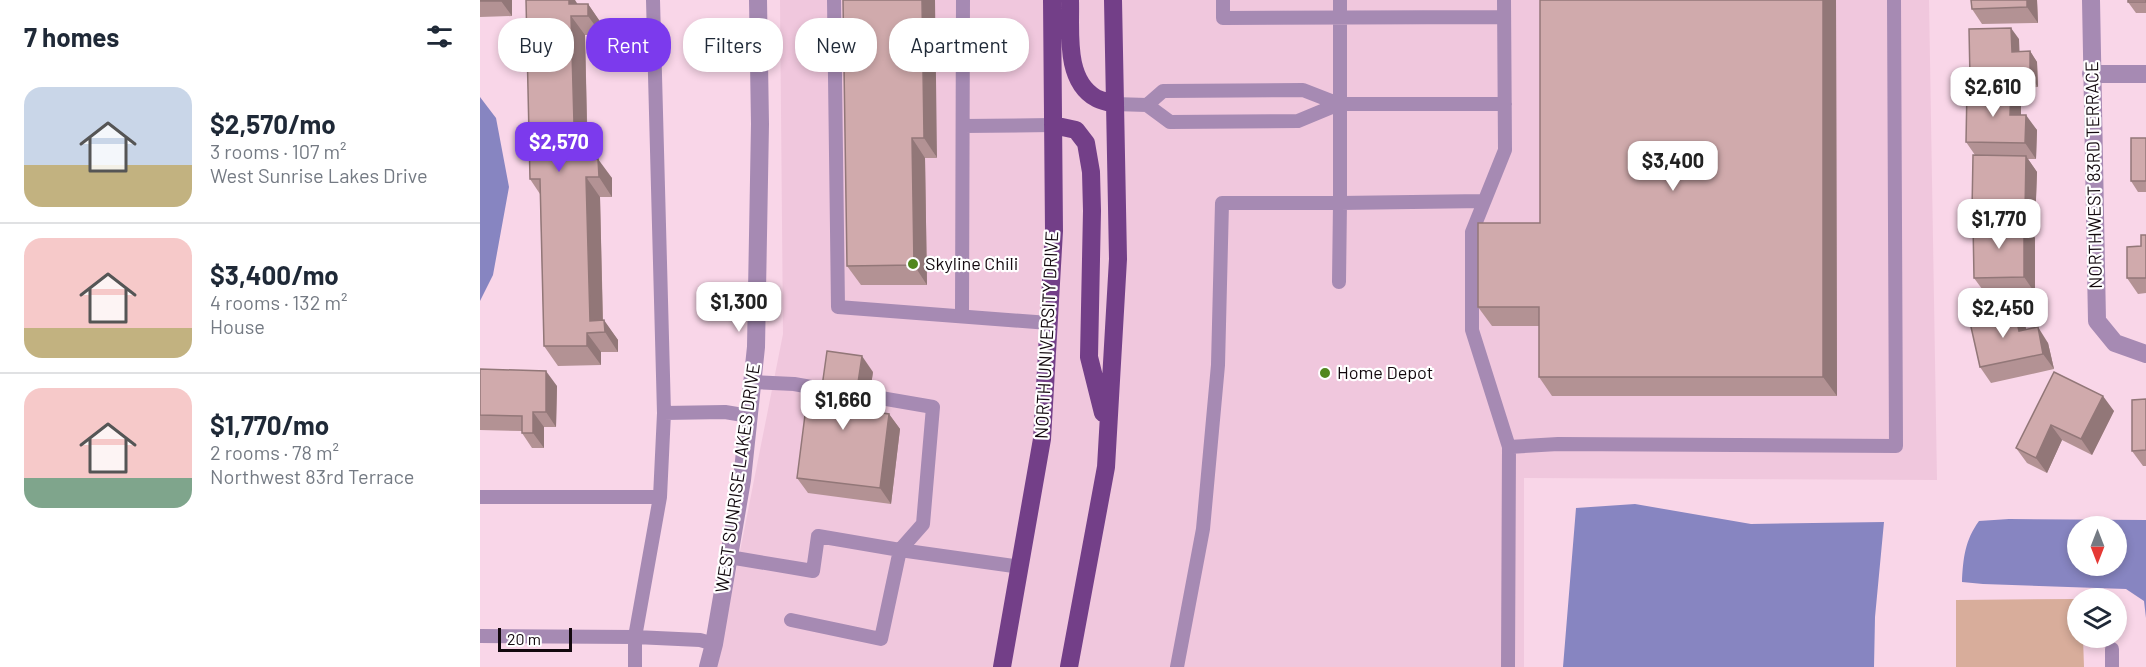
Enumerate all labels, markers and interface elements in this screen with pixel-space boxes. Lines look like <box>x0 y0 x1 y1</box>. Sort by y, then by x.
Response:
chip: Buy <box>498 18 574 72</box>
chip: Rent <box>586 18 671 72</box>
chip: Filters <box>683 18 783 72</box>
chip: New <box>795 18 877 72</box>
chip: Apartment <box>889 18 1029 72</box>
icon: filters <box>423 20 456 53</box>
text: 7 homes <box>24 21 119 52</box>
street label: NORTHWEST 83RD TERRACE <box>2080 61 2106 289</box>
pin: $2,610 <box>1944 67 2042 118</box>
text: $2,610 <box>1964 74 2022 98</box>
text: $2,570/mo <box>210 108 336 139</box>
icon: home <box>72 111 144 183</box>
pin: $2,570 <box>510 122 608 173</box>
text: $2,570 <box>529 129 589 153</box>
text: 3 rooms · 107 m² <box>210 139 346 163</box>
pin: $3,400 <box>1624 141 1722 192</box>
text: $3,400 <box>1642 148 1704 172</box>
text: West Sunrise Lakes Drive <box>210 163 428 187</box>
pin: $1,770 <box>1950 199 2048 250</box>
text: $1,770 <box>1971 206 2027 230</box>
street label: NORTH UNIVERSITY DRIVE <box>1030 231 1062 439</box>
place label: Skyline Chili <box>925 252 1018 274</box>
marker: Skyline Chili <box>906 257 920 271</box>
text: $3,400/mo <box>210 259 339 290</box>
icon: home <box>72 262 144 334</box>
pin: $1,300 <box>690 282 788 333</box>
pin: $2,450 <box>1954 288 2052 339</box>
text: $1,300 <box>710 289 768 313</box>
text: 4 rooms · 132 m² <box>210 290 347 314</box>
text: $2,450 <box>1972 295 2034 319</box>
text: House <box>210 314 265 338</box>
place label: Home Depot <box>1337 361 1433 383</box>
street label: WEST SUNRISE LAKES DRIVE <box>710 362 764 594</box>
marker: Home Depot <box>1318 366 1332 380</box>
pin: $1,660 <box>794 380 892 431</box>
text: $1,660 <box>815 387 871 411</box>
text: $1,770/mo <box>210 409 329 440</box>
icon: home <box>72 412 144 484</box>
text: 2 rooms · 78 m² <box>210 440 339 464</box>
text: Northwest 83rd Terrace <box>210 464 415 488</box>
north arrow <box>2067 516 2127 576</box>
map controls <box>2067 516 2127 648</box>
button: layers <box>2067 588 2127 648</box>
scale bar <box>498 625 572 652</box>
text: 20 m <box>507 629 541 648</box>

